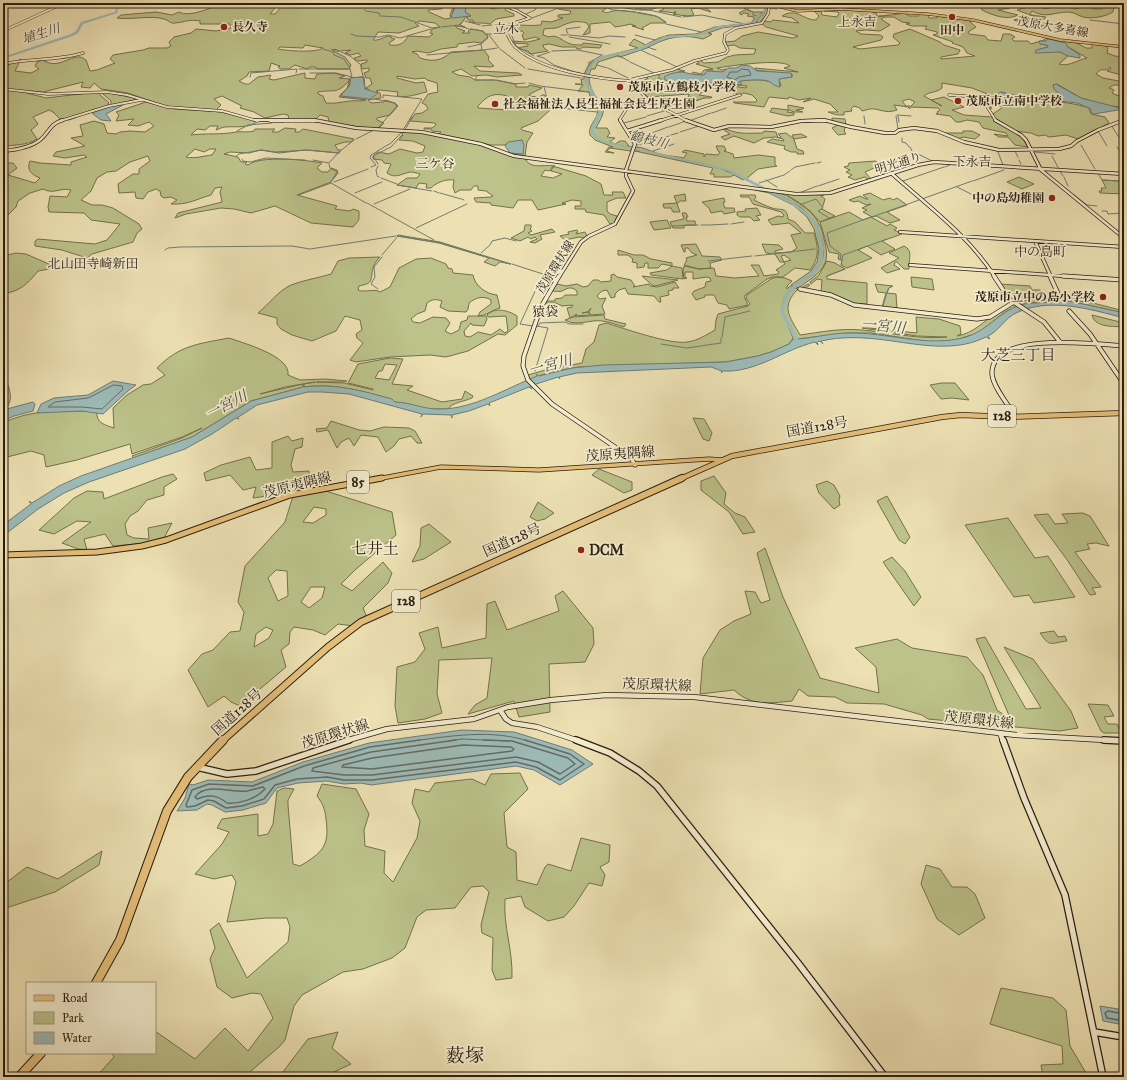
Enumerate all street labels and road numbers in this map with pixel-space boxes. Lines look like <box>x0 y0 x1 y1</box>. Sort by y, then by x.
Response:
street label: 茂原大多喜線 <box>1016 14 1090 40</box>
street label: 明光通り <box>873 149 923 177</box>
street label: 茂原環状線 <box>533 238 577 296</box>
road number: 128 <box>988 405 1016 427</box>
street label: 国道128号 <box>785 413 849 441</box>
street label: 茂原夷隅線 <box>584 443 656 465</box>
street label: 茂原夷隅線 <box>261 468 333 502</box>
road number: 85 <box>347 471 369 493</box>
street label: 国道128号 <box>480 520 544 560</box>
road number: 128 <box>392 590 420 612</box>
street label: 茂原環状線 <box>622 675 692 695</box>
street label: 国道128号 <box>208 685 266 739</box>
street label: 茂原環状線 <box>943 708 1015 732</box>
street label: 茂原環状線 <box>299 716 371 752</box>

